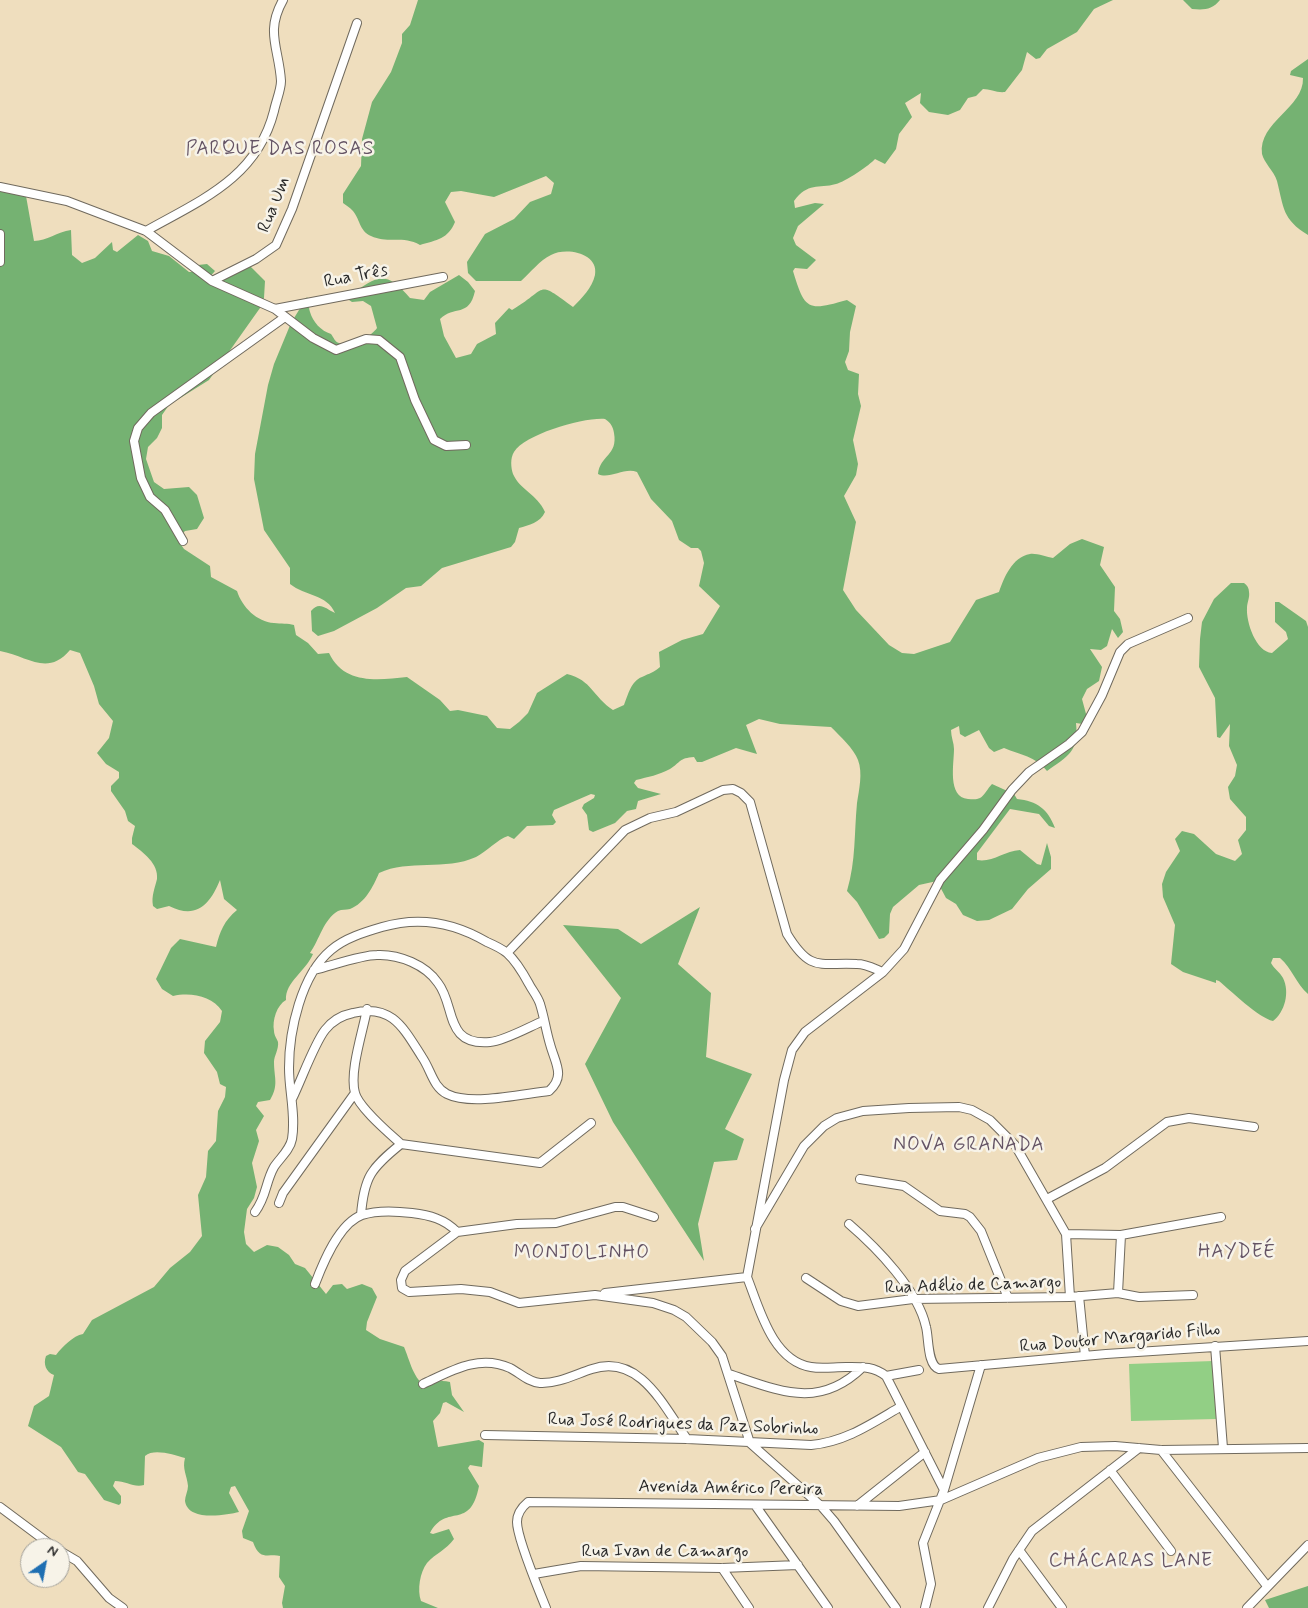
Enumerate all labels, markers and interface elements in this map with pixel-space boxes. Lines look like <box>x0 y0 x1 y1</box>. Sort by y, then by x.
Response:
district label: PARQUE DAS ROSAS <box>185 139 375 161</box>
street label: Rua Um <box>254 174 296 236</box>
street label: Rua Três <box>322 260 390 294</box>
district label: NOVA GRANADA <box>893 1135 1045 1157</box>
district label: HAYDEÉ <box>1196 1242 1278 1264</box>
district label: MONJOLINHO <box>515 1243 649 1265</box>
street label: Rua Adélio de Camargo <box>884 1272 1062 1300</box>
street label: Rua Doutor Margarido Filho <box>1019 1319 1221 1359</box>
street label: Rua José Rodrigues da Paz Sobrinho <box>547 1409 819 1441</box>
street label: Avenida Américo Pereira <box>638 1477 824 1501</box>
north arrow <box>20 1538 70 1588</box>
text: N <box>44 1541 61 1561</box>
street label: Rua Ivan de Camargo <box>582 1541 748 1563</box>
district label: CHÁCARAS LANE <box>1048 1551 1214 1573</box>

